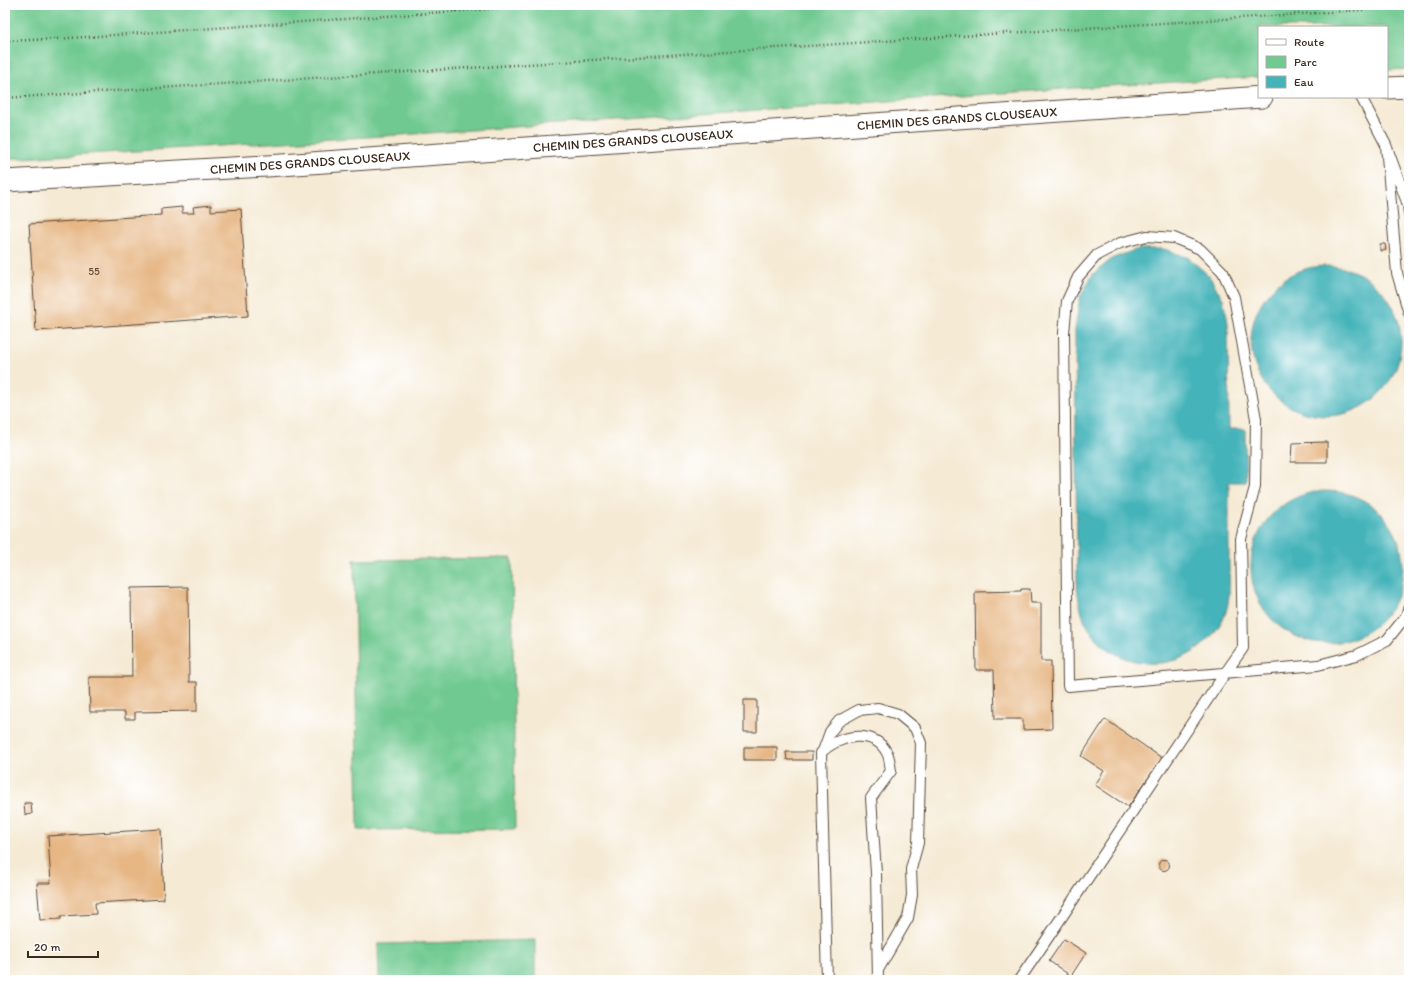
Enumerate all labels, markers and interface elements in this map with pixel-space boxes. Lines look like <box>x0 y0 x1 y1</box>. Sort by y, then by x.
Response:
legend <box>1258 26 1388 98</box>
text: Route <box>1294 35 1324 49</box>
text: Parc <box>1294 55 1317 69</box>
text: Eau <box>1294 75 1314 89</box>
street label: CHEMIN DES GRANDS CLOUSEAUX <box>856 104 1058 133</box>
street label: CHEMIN DES GRANDS CLOUSEAUX <box>532 126 734 155</box>
street label: CHEMIN DES GRANDS CLOUSEAUX <box>209 148 411 177</box>
house number: 55 <box>88 265 100 278</box>
scale bar <box>28 933 98 959</box>
text: 20 m <box>34 940 61 954</box>

